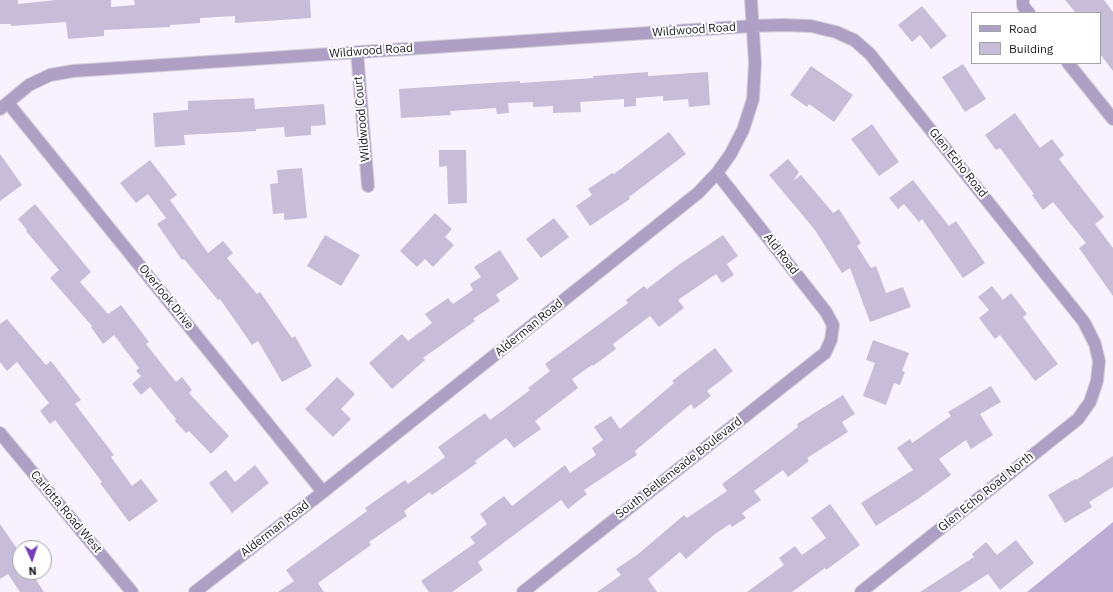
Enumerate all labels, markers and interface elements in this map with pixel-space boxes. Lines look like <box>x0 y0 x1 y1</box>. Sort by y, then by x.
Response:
legend <box>971 12 1101 64</box>
street label: Wildwood Road <box>652 20 736 40</box>
text: Road <box>1009 21 1037 36</box>
street label: Wildwood Road <box>329 41 413 61</box>
text: Building <box>1009 41 1053 56</box>
street label: Wildwood Court <box>351 76 373 162</box>
street label: Glen Echo Road <box>926 126 990 200</box>
street label: Ald Road <box>760 231 802 277</box>
street label: Overlook Drive <box>136 262 196 332</box>
street label: Alderman Road <box>492 296 566 360</box>
street label: South Bellemeade Boulevard <box>613 414 745 522</box>
street label: Glen Echo Road North <box>936 449 1036 535</box>
street label: Carlotta Road West <box>27 468 105 556</box>
street label: Alderman Road <box>238 498 312 560</box>
north arrow <box>12 540 52 580</box>
text: N <box>28 564 37 578</box>

